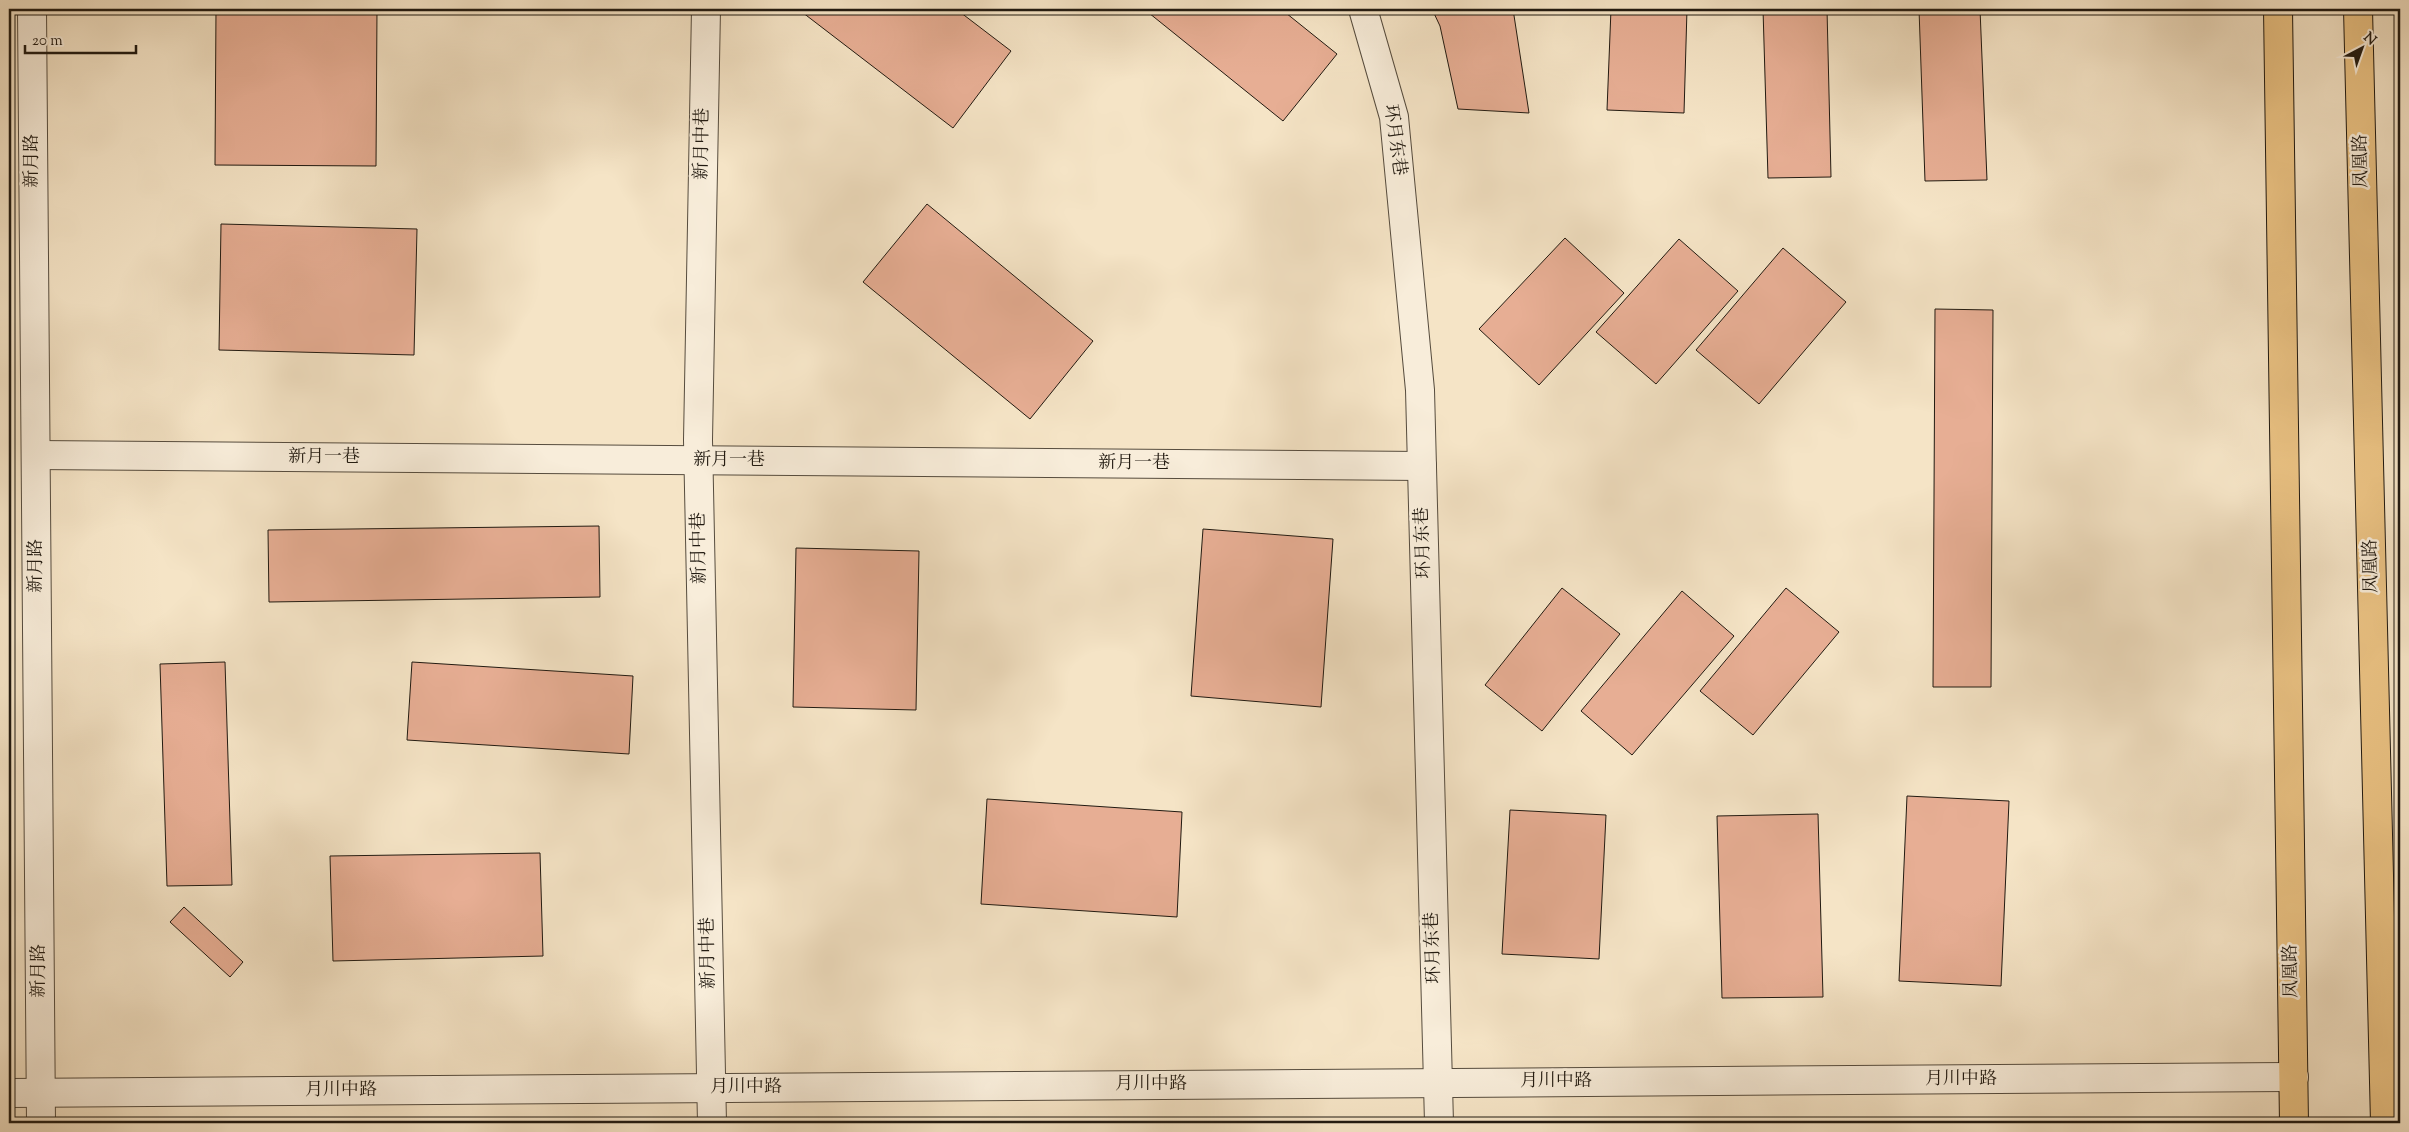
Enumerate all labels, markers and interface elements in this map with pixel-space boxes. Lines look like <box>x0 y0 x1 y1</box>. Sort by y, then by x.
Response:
scale bar <box>25 22 136 54</box>
north arrow <box>2336 22 2386 72</box>
text: N <box>2358 28 2380 51</box>
text: 20 m <box>32 31 63 52</box>
street label: 环月东巷 <box>1376 103 1412 177</box>
street label: 新月中巷 <box>689 108 717 180</box>
street label: 新月路 <box>20 134 46 188</box>
street label: 凤凰路 <box>2349 134 2375 188</box>
street label: 新月一巷 <box>288 445 360 471</box>
street label: 新月一巷 <box>693 448 765 474</box>
street label: 新月一巷 <box>1098 451 1170 477</box>
street label: 环月东巷 <box>1410 507 1438 579</box>
street label: 新月中巷 <box>686 512 714 584</box>
street label: 新月路 <box>24 539 50 593</box>
street label: 凤凰路 <box>2359 539 2385 593</box>
street label: 环月东巷 <box>1420 912 1448 984</box>
street label: 新月中巷 <box>695 917 723 989</box>
street label: 新月路 <box>27 944 53 998</box>
street label: 凤凰路 <box>2279 944 2305 998</box>
street label: 月川中路 <box>1925 1067 1997 1093</box>
street label: 月川中路 <box>1520 1069 1592 1095</box>
street label: 月川中路 <box>1115 1072 1187 1098</box>
street label: 月川中路 <box>710 1075 782 1101</box>
street label: 月川中路 <box>305 1078 377 1104</box>

